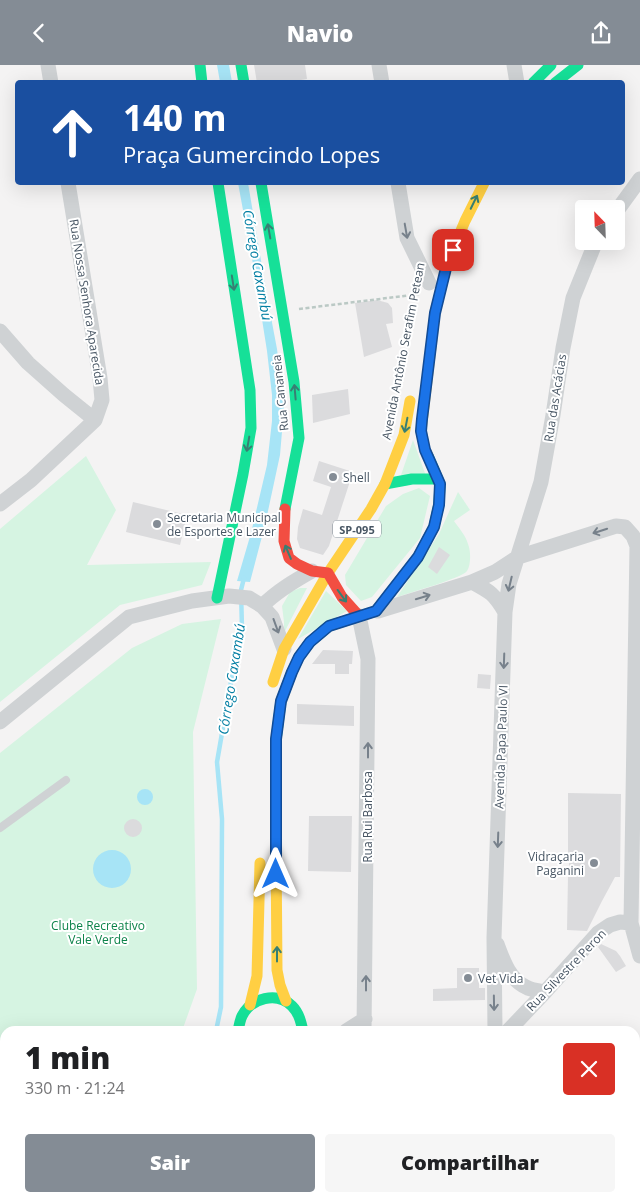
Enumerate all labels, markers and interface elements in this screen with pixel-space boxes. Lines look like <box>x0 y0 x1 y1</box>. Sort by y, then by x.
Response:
text: Navio <box>287 18 353 48</box>
icon: back <box>25 19 53 47</box>
icon: share <box>587 19 615 47</box>
text: 140 m <box>123 94 227 141</box>
icon: ahead <box>40 100 105 165</box>
text: Praça Gumercindo Lopes <box>123 139 380 169</box>
one-way arrow <box>470 195 480 210</box>
north arrow <box>575 200 625 250</box>
map controls <box>575 200 625 250</box>
water label: Córrego Caxambú <box>239 208 277 322</box>
street label: Rua Nossa Senhora Aparecida <box>65 218 109 386</box>
one-way arrow <box>402 222 412 238</box>
one-way arrow <box>263 224 273 240</box>
pin <box>432 229 474 271</box>
icon: arrive <box>439 236 467 264</box>
street label: Avenida Antônio Serafim Petean <box>377 261 429 441</box>
one-way arrow <box>229 274 239 290</box>
street label: Rua das Acácias <box>540 353 570 443</box>
street label: Rua Cananeia <box>268 354 292 432</box>
one-way arrow <box>290 384 300 400</box>
one-way arrow <box>400 416 410 432</box>
one-way arrow <box>243 435 253 451</box>
place label: Shell <box>343 469 370 486</box>
marker: Shell <box>327 471 339 483</box>
place label: Secretaria Municipal de Esportes e Lazer <box>167 509 281 540</box>
marker: Secretaria Municipal de Esportes e Lazer <box>151 518 163 530</box>
road number: SP-095 <box>333 521 381 537</box>
one-way arrow <box>592 527 608 536</box>
one-way arrow <box>283 545 292 560</box>
one-way arrow <box>505 576 514 592</box>
one-way arrow <box>337 588 347 602</box>
one-way arrow <box>414 592 430 602</box>
one-way arrow <box>272 618 281 633</box>
water label: Córrego Caxambú <box>213 622 249 736</box>
one-way arrow <box>499 652 508 668</box>
street label: Avenida Papa Paulo VI <box>490 685 512 809</box>
one-way arrow <box>363 742 373 758</box>
street label: Rua Rui Barbosa <box>359 771 376 863</box>
one-way arrow <box>493 832 502 848</box>
position arrow <box>249 847 301 899</box>
place label: Vidraçaria Paganini <box>528 848 584 879</box>
marker: Vidraçaria Paganini <box>588 857 600 869</box>
park label: Clube Recreativo Vale Verde <box>51 917 145 948</box>
street label: Rua Silvestre Peron <box>522 925 610 1015</box>
one-way arrow <box>272 946 282 962</box>
place label: Vet Vida <box>478 970 523 987</box>
marker: Vet Vida <box>462 972 474 984</box>
one-way arrow <box>361 975 371 991</box>
one-way arrow <box>489 994 499 1011</box>
text: 1 min <box>25 1037 110 1078</box>
button: close <box>563 1043 615 1095</box>
text: 330 m · 21:24 <box>25 1077 125 1099</box>
button: Sair <box>25 1134 315 1192</box>
button: Compartilhar <box>325 1134 615 1192</box>

